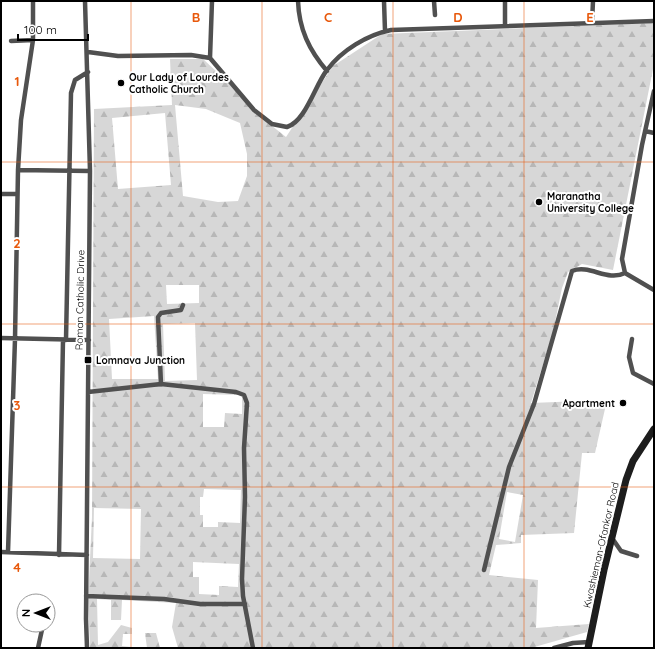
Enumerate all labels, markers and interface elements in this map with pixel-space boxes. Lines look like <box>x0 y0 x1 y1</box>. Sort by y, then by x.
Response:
text: B <box>192 9 200 25</box>
text: C <box>324 9 332 25</box>
text: D <box>453 9 463 25</box>
text: E <box>586 9 594 25</box>
scale bar <box>18 16 88 42</box>
text: 100 m <box>24 22 57 37</box>
place label: Our Lady of Lourdes Catholic Church <box>129 71 229 96</box>
text: 1 <box>14 73 20 89</box>
marker: Our Lady of Lourdes Catholic Church <box>116 78 126 88</box>
place label: Maranatha University College <box>547 190 634 215</box>
marker: Maranatha University College <box>534 197 544 207</box>
text: 2 <box>13 235 21 251</box>
street label: Roman Catholic Drive <box>73 249 87 350</box>
place label: Lomnava Junction <box>96 354 185 367</box>
marker: Lomnava Junction <box>83 355 93 365</box>
text: 3 <box>14 397 21 413</box>
place label: Apartment <box>562 397 615 410</box>
marker: Apartment <box>618 398 628 408</box>
street label: Kwashieman-Ofankor Road <box>580 481 622 609</box>
text: 4 <box>13 559 21 575</box>
north arrow <box>16 593 56 633</box>
text: N <box>19 609 33 617</box>

